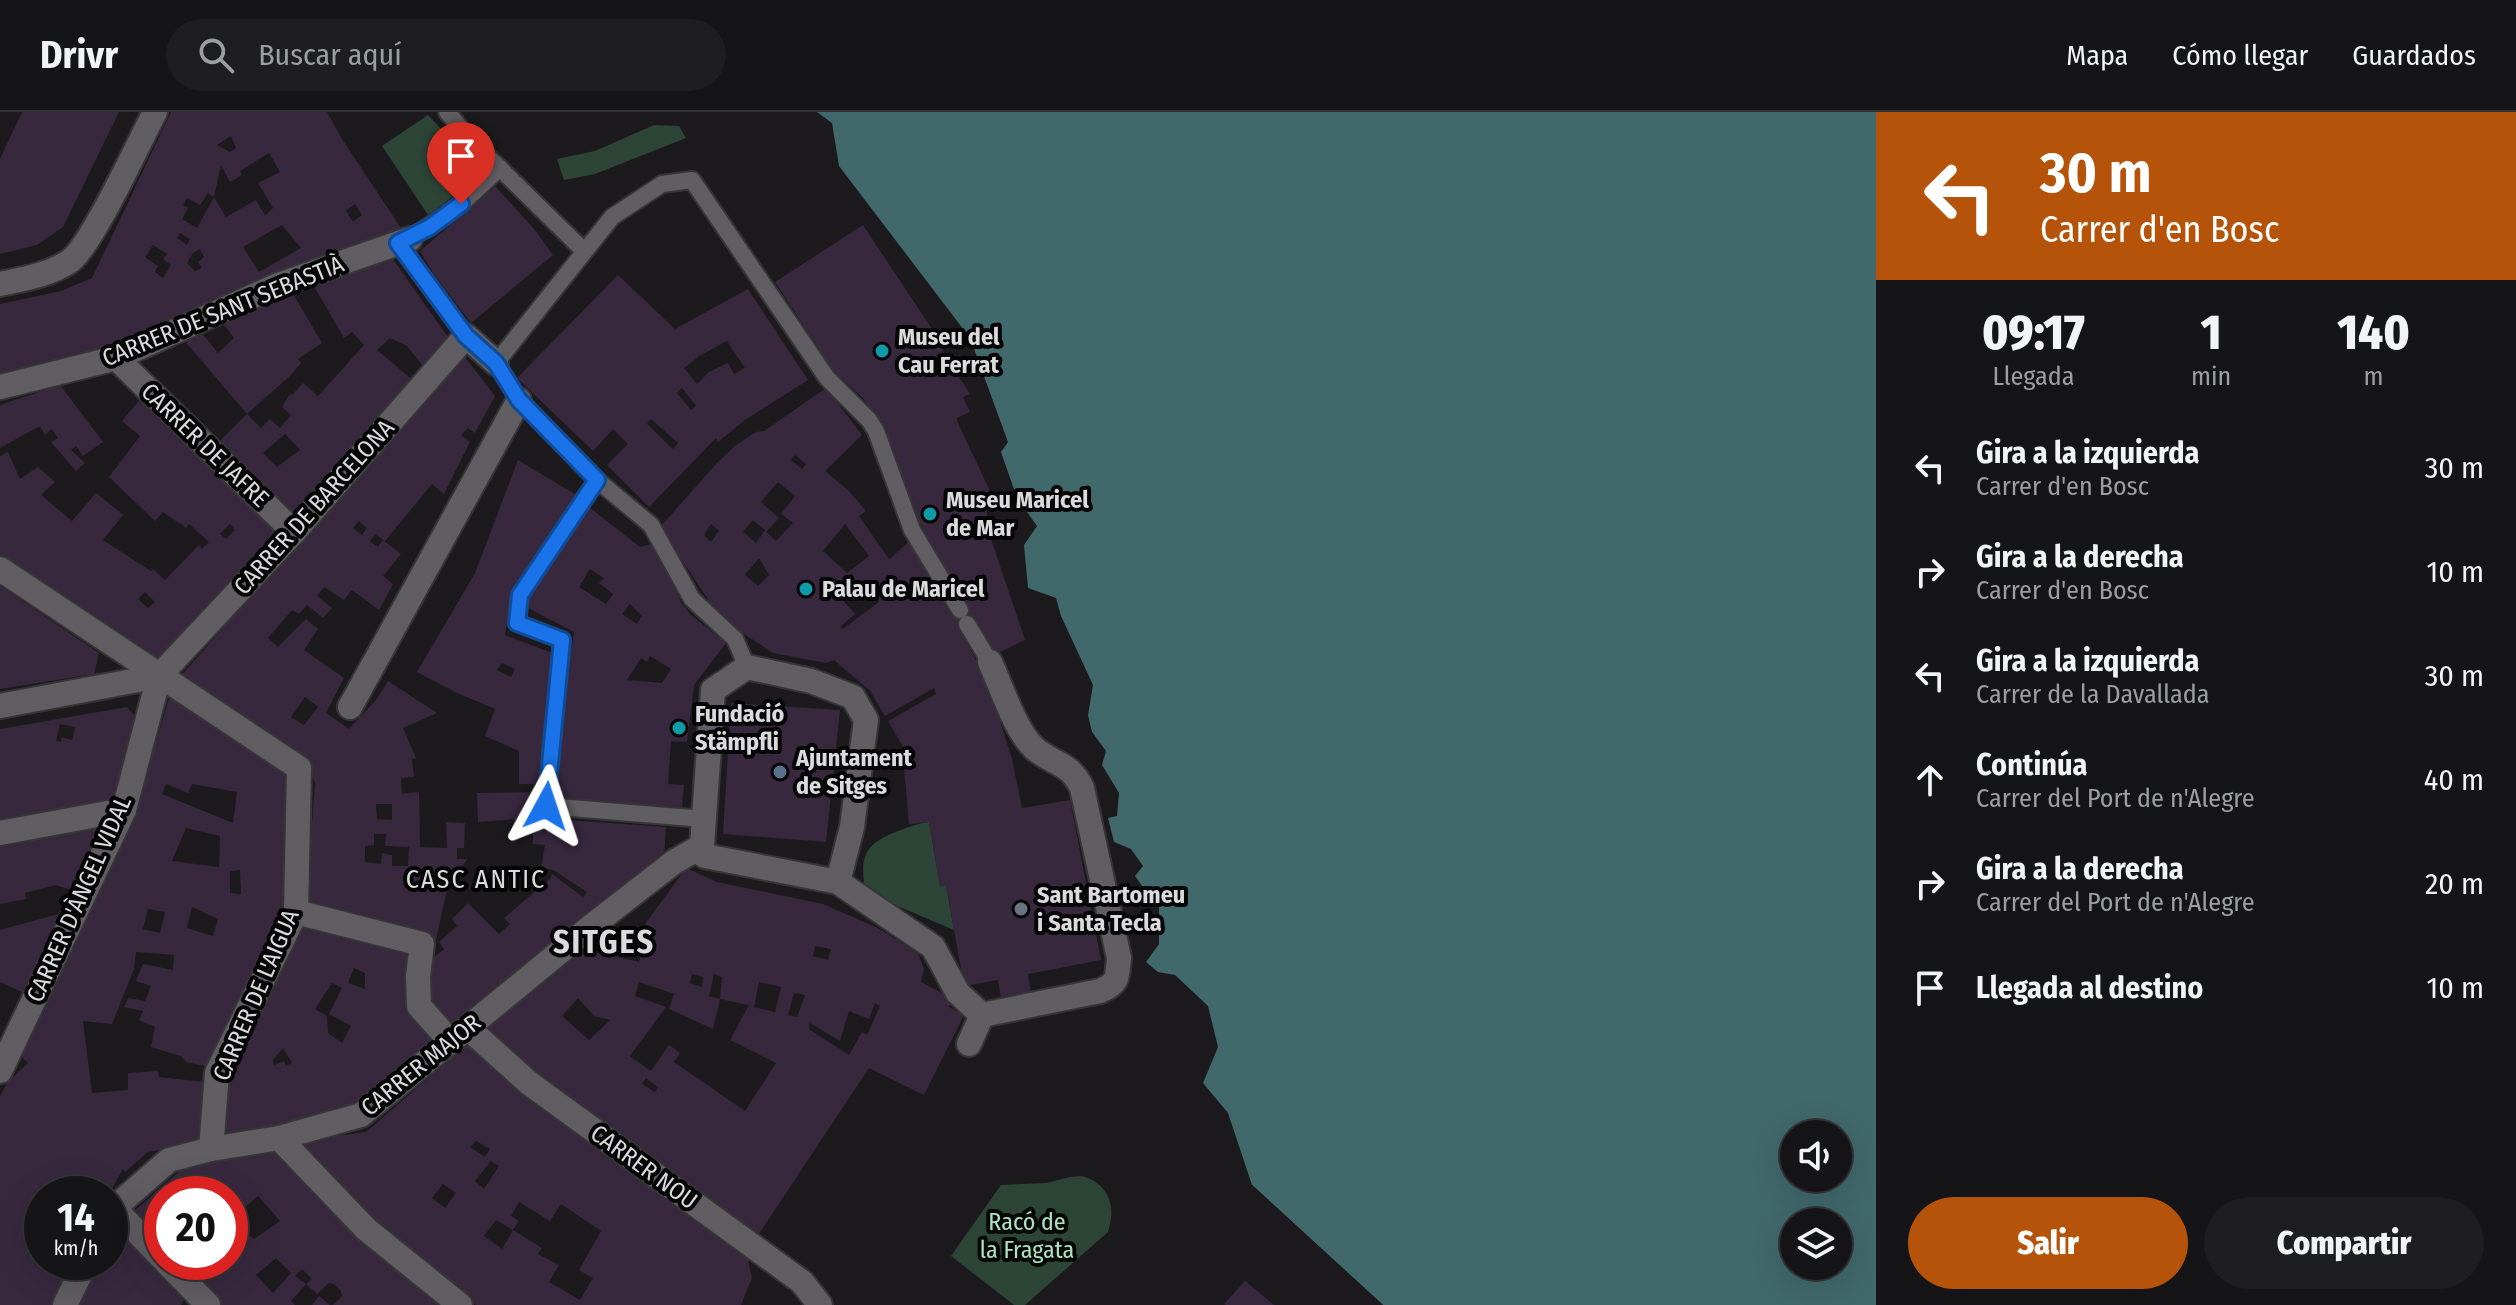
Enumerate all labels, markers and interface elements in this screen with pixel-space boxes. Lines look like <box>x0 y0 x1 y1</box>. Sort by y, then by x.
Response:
search box <box>166 19 726 91</box>
text: Drivr <box>40 32 118 78</box>
icon: search <box>194 33 238 77</box>
text: Buscar aquí <box>258 37 402 73</box>
text: Mapa <box>2066 39 2128 72</box>
text: Cómo llegar <box>2172 39 2308 72</box>
text: Guardados <box>2352 39 2476 72</box>
pin <box>427 122 495 204</box>
icon: arrive <box>439 134 483 178</box>
text: 30 m <box>2040 140 2151 207</box>
icon: left <box>1908 144 2012 248</box>
text: Carrer d'en Bosc <box>2040 208 2279 252</box>
street label: CARRER DE SANT SEBASTIÀ <box>98 249 348 372</box>
text: 09:17 <box>1982 304 2085 362</box>
text: 1 <box>2201 304 2221 362</box>
text: 140 <box>2337 304 2410 362</box>
place label: Museu del Cau Ferrat <box>898 323 1000 379</box>
marker: Museu del Cau Ferrat <box>873 342 891 360</box>
text: Llegada <box>1993 361 2074 392</box>
text: min <box>2191 361 2231 392</box>
text: m <box>2364 361 2384 392</box>
street label: CARRER DE JAFRE <box>136 377 274 513</box>
street label: CARRER DE BARCELONA <box>228 414 400 600</box>
text: Gira a la izquierda <box>1976 435 2199 471</box>
icon: left <box>1908 446 1952 490</box>
text: 30 m <box>2425 450 2484 486</box>
text: Carrer d'en Bosc <box>1976 471 2149 502</box>
place label: Museu Maricel de Mar <box>946 486 1089 542</box>
marker: Museu Maricel de Mar <box>921 505 939 523</box>
text: Gira a la derecha <box>1976 539 2184 575</box>
icon: right <box>1908 550 1952 594</box>
text: 10 m <box>2427 554 2484 590</box>
place label: Palau de Maricel <box>822 575 985 603</box>
text: Carrer d'en Bosc <box>1976 575 2149 606</box>
marker: Palau de Maricel <box>797 580 815 598</box>
text: Gira a la izquierda <box>1976 643 2199 679</box>
icon: left <box>1908 654 1952 698</box>
text: 30 m <box>2425 658 2484 694</box>
text: Carrer de la Davallada <box>1976 679 2210 710</box>
place label: Fundació Stämpfli <box>695 700 784 756</box>
marker: Fundació Stämpfli <box>670 719 688 737</box>
place label: Ajuntament de Sitges <box>795 744 912 800</box>
text: Continúa <box>1976 747 2087 783</box>
icon: ahead <box>1908 758 1952 802</box>
text: 40 m <box>2424 762 2484 798</box>
marker: Ajuntament de Sitges <box>771 763 789 781</box>
position arrow <box>504 764 588 848</box>
text: Carrer del Port de n'Alegre <box>1976 783 2255 814</box>
street label: CARRER D'ÀNGEL VIDAL <box>20 791 137 1007</box>
text: Gira a la derecha <box>1976 851 2184 887</box>
icon: right <box>1908 862 1952 906</box>
district label: CASC ANTIC <box>406 864 546 895</box>
text: 20 m <box>2425 866 2484 902</box>
place label: Sant Bartomeu i Santa Tecla <box>1037 881 1185 937</box>
text: Carrer del Port de n'Alegre <box>1976 887 2255 918</box>
marker: Sant Bartomeu i Santa Tecla <box>1012 900 1030 918</box>
street label: CARRER DE L'AIGUA <box>207 905 305 1085</box>
district label: SITGES <box>553 923 655 961</box>
icon: arrive <box>1908 966 1952 1010</box>
text: Llegada al destino <box>1976 970 2203 1006</box>
text: 10 m <box>2427 970 2484 1006</box>
street label: CARRER MAJOR <box>356 1008 486 1122</box>
street label: CARRER NOU <box>585 1119 703 1215</box>
map controls <box>1780 1120 1852 1280</box>
button: sound <box>1780 1120 1852 1192</box>
speed limit sign: 20 <box>144 1176 248 1280</box>
text: 14 <box>57 1194 95 1242</box>
button: Salir <box>1908 1197 2188 1289</box>
button: Compartir <box>2204 1197 2484 1289</box>
park label: Racó de la Fragata <box>980 1208 1074 1264</box>
button: layers <box>1780 1208 1852 1280</box>
text: km/h <box>54 1236 98 1260</box>

